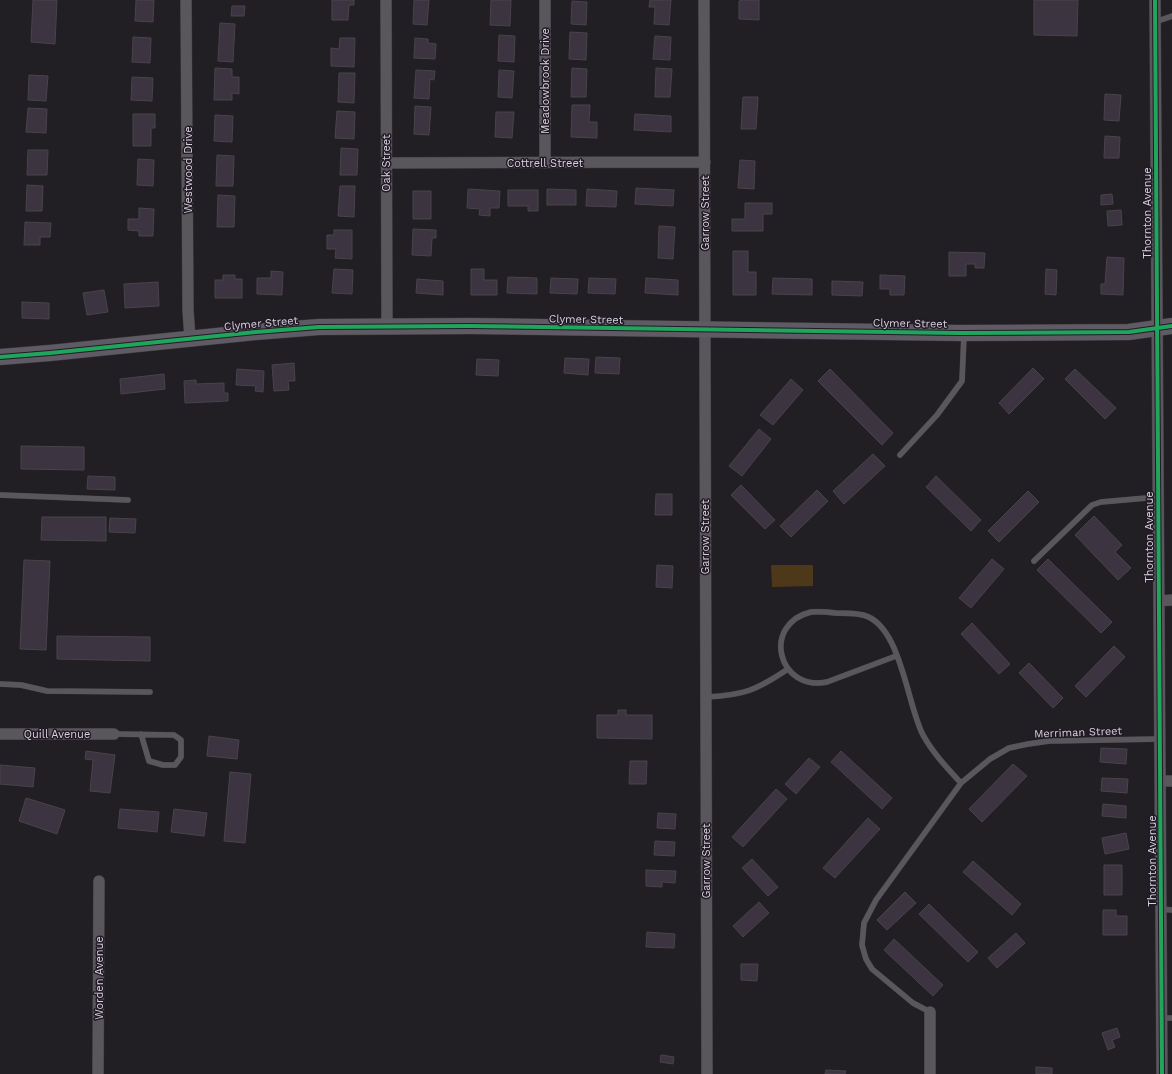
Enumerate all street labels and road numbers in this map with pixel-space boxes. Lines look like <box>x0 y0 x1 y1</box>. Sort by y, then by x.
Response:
street label: Meadowbrook Drive <box>539 28 552 134</box>
street label: Westwood Drive <box>182 126 195 214</box>
street label: Oak Street <box>380 134 393 192</box>
street label: Cottrell Street <box>507 157 584 170</box>
street label: Thornton Avenue <box>1141 167 1154 259</box>
street label: Garrow Street <box>699 175 712 251</box>
street label: Clymer Street <box>549 312 624 327</box>
street label: Clymer Street <box>223 314 299 333</box>
street label: Clymer Street <box>873 316 948 331</box>
street label: Thornton Avenue <box>1143 491 1156 583</box>
street label: Garrow Street <box>699 499 712 575</box>
street label: Merriman Street <box>1034 724 1123 741</box>
street label: Quill Avenue <box>24 728 90 741</box>
street label: Thornton Avenue <box>1146 815 1159 907</box>
street label: Garrow Street <box>700 823 713 899</box>
street label: Worden Avenue <box>93 936 106 1020</box>

